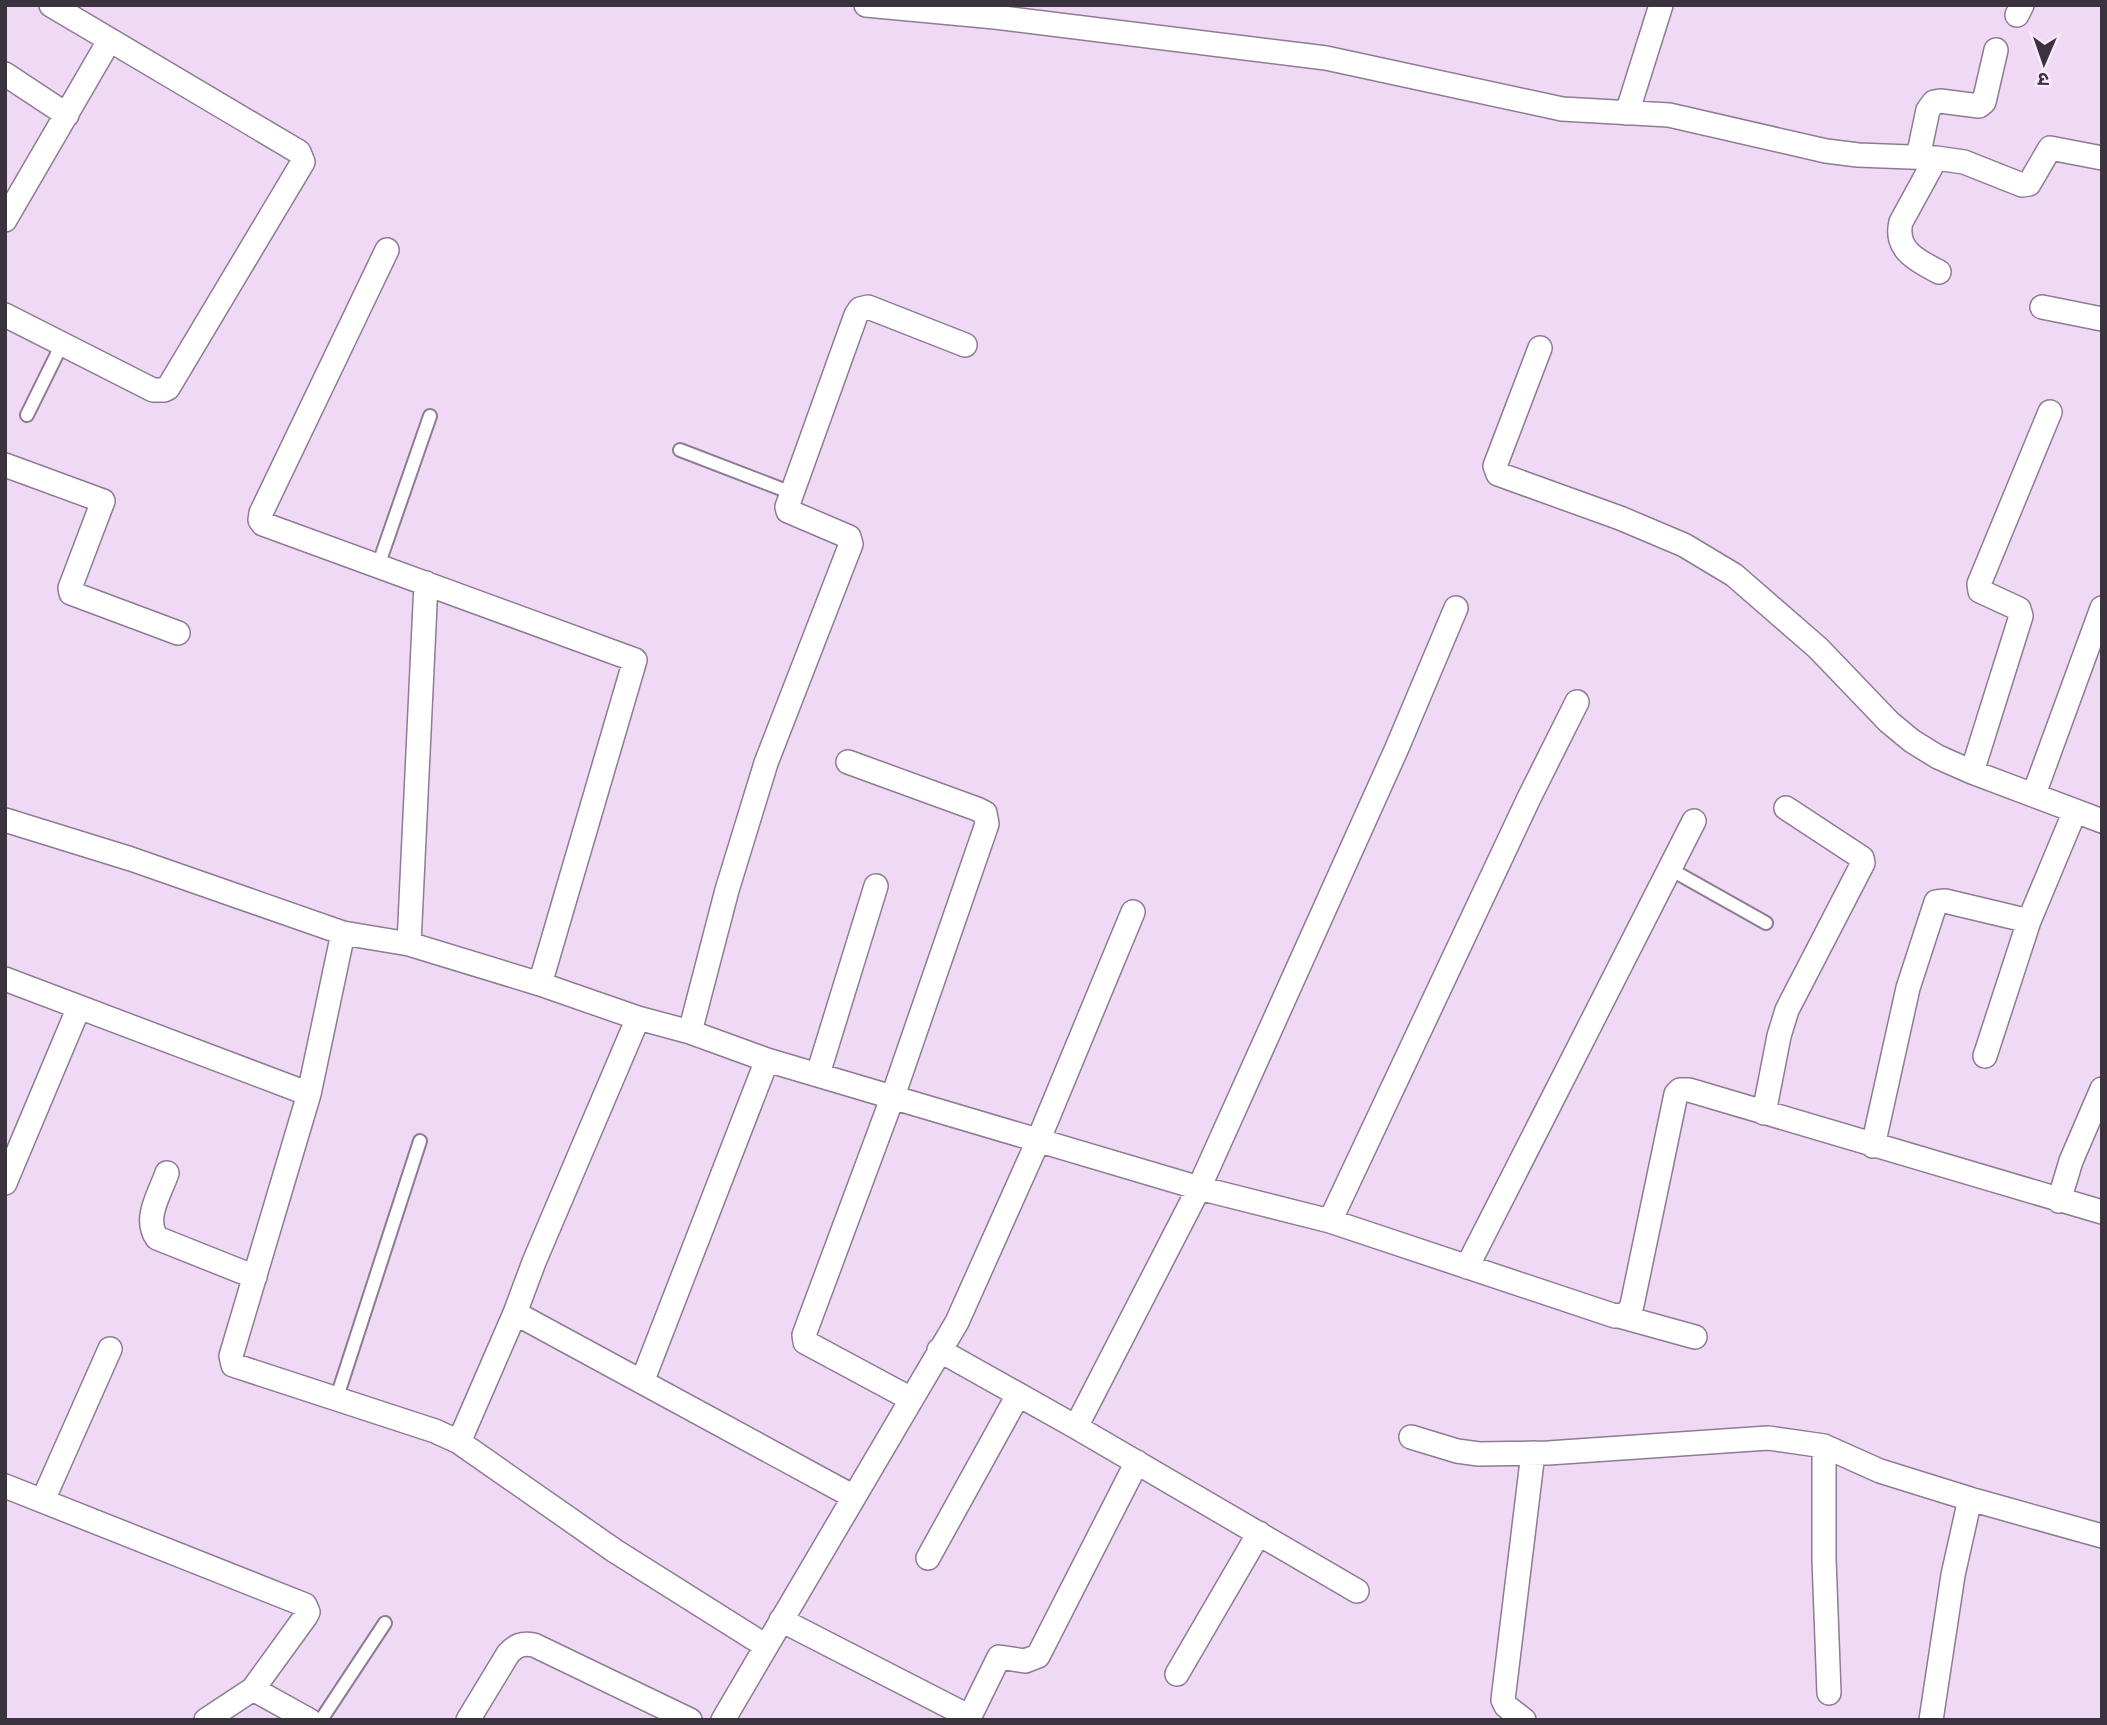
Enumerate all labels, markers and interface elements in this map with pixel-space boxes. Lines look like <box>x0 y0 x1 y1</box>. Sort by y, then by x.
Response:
north arrow <box>2009 28 2079 98</box>
text: उ <box>2037 68 2049 91</box>

